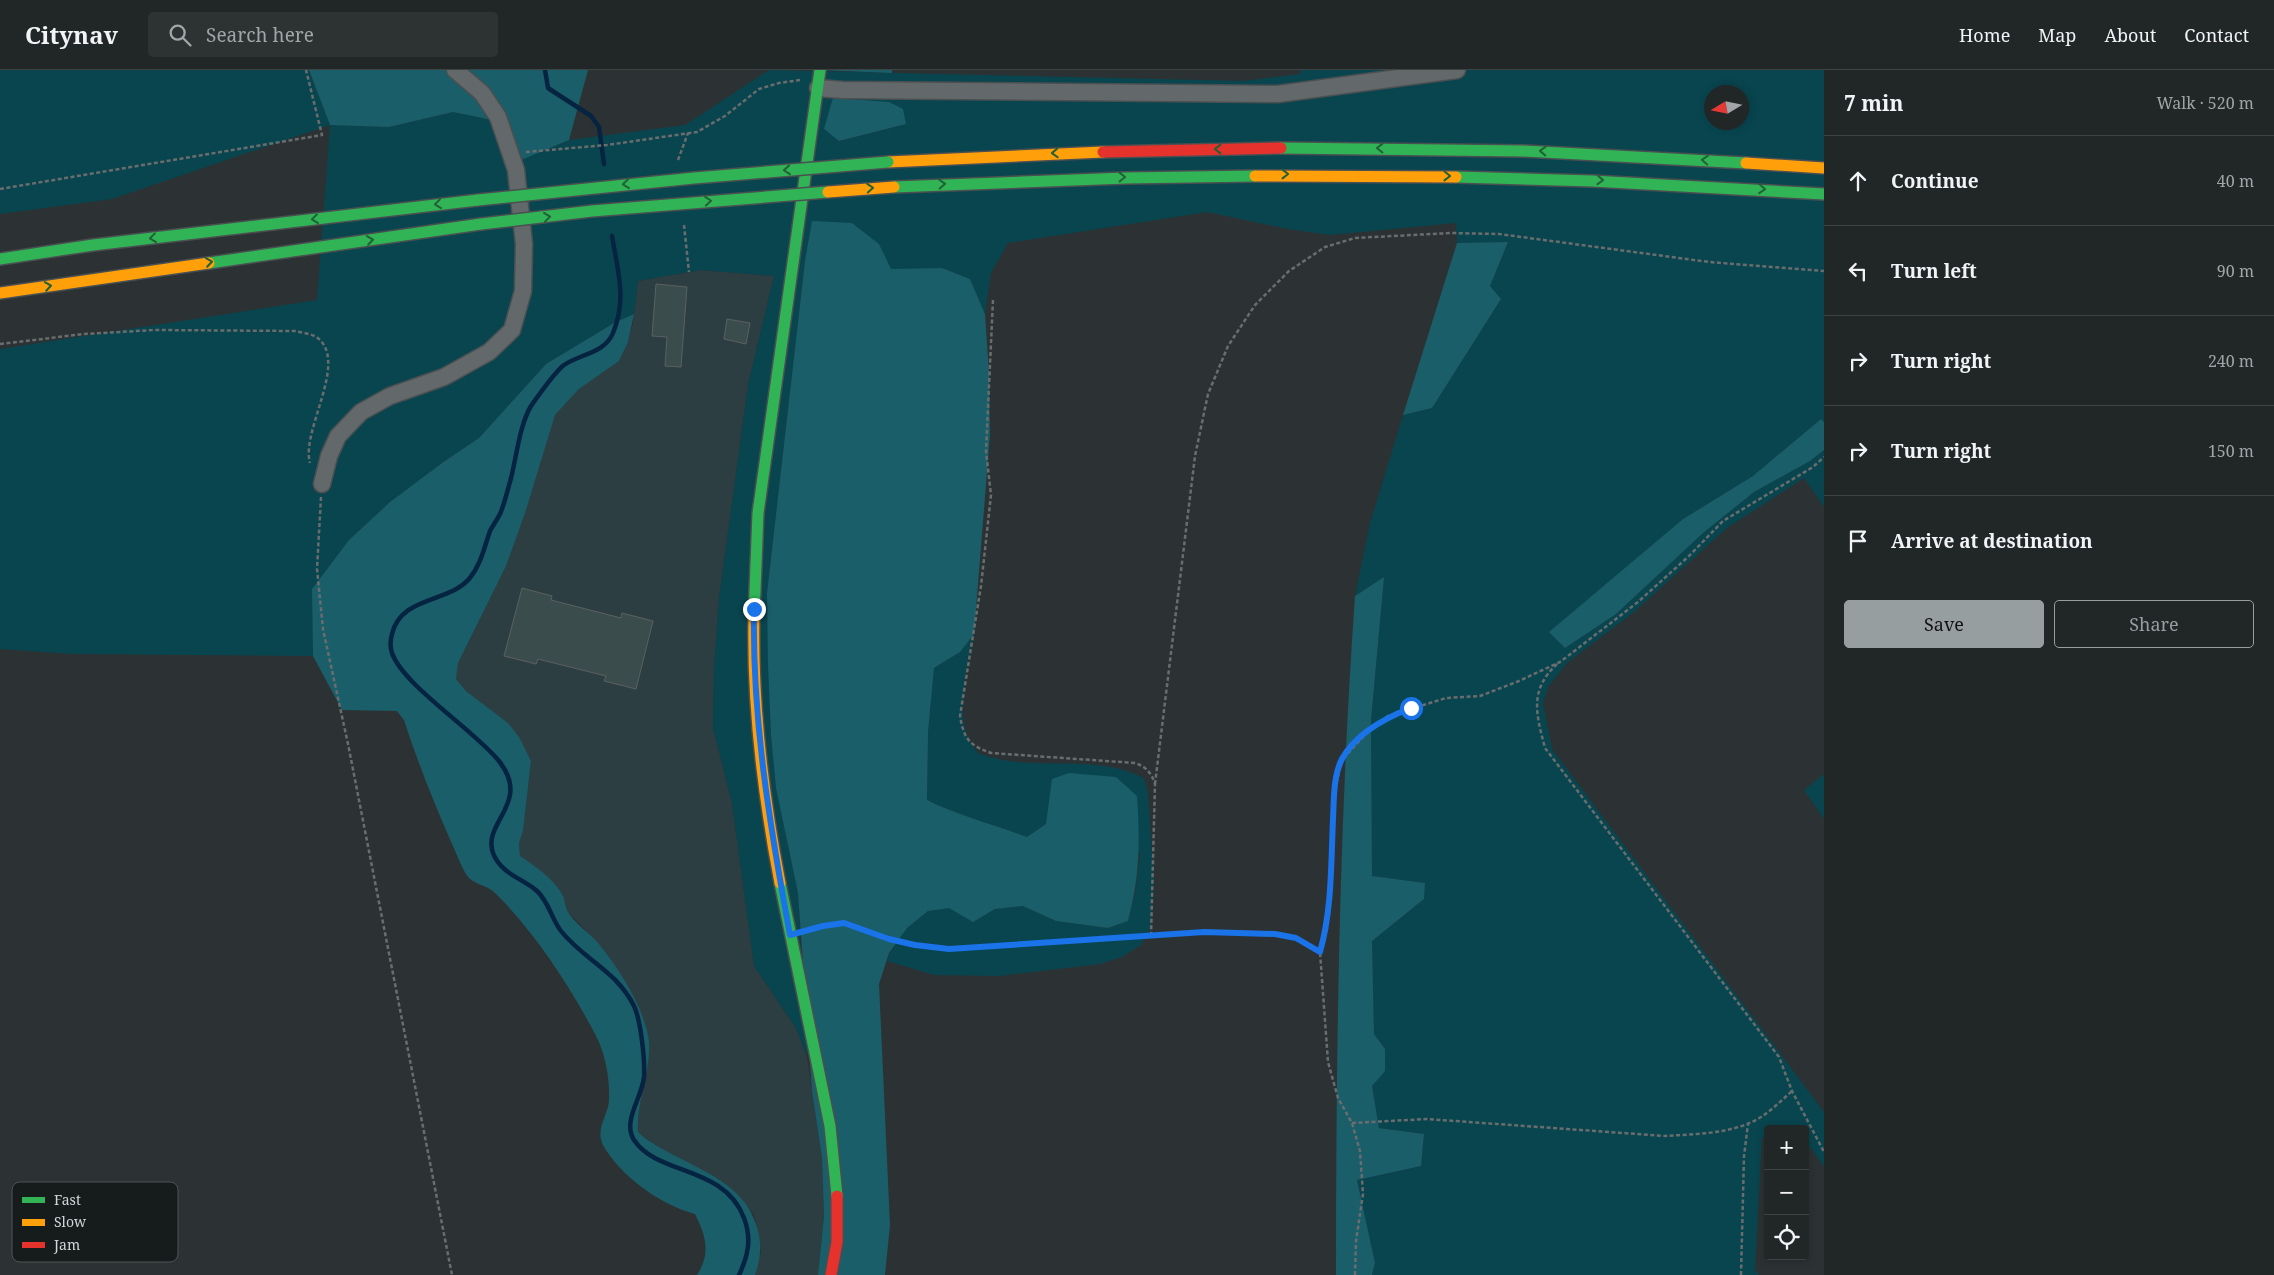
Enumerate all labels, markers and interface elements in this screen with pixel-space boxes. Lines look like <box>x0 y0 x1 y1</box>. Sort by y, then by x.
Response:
search box <box>148 12 498 57</box>
text: Citynav <box>25 18 118 51</box>
icon: search <box>166 21 194 49</box>
text: Search here <box>206 22 314 48</box>
text: Home <box>1959 23 2010 47</box>
text: Map <box>2038 23 2076 47</box>
text: About <box>2104 23 2156 47</box>
text: Contact <box>2184 23 2249 47</box>
north arrow <box>1704 85 1749 130</box>
text: 7 min <box>1844 89 1903 117</box>
text: Walk · 520 m <box>2157 92 2254 114</box>
one-way arrow <box>1376 143 1384 153</box>
one-way arrow <box>1213 144 1221 154</box>
one-way arrow <box>1538 146 1546 157</box>
one-way arrow <box>1051 148 1058 158</box>
one-way arrow <box>1701 155 1709 166</box>
one-way arrow <box>783 164 791 175</box>
icon: ahead <box>1844 167 1872 195</box>
text: Continue <box>1891 168 1979 194</box>
one-way arrow <box>1281 169 1289 179</box>
text: 40 m <box>2217 170 2254 192</box>
one-way arrow <box>1119 171 1127 182</box>
one-way arrow <box>1444 171 1451 181</box>
one-way arrow <box>1596 175 1604 186</box>
one-way arrow <box>939 178 947 189</box>
one-way arrow <box>621 179 629 190</box>
one-way arrow <box>867 183 875 194</box>
one-way arrow <box>1759 184 1767 195</box>
one-way arrow <box>705 196 713 207</box>
one-way arrow <box>433 198 441 209</box>
one-way arrow <box>543 212 551 223</box>
one-way arrow <box>310 213 318 224</box>
one-way arrow <box>149 232 157 243</box>
one-way arrow <box>366 235 374 245</box>
one-way arrow <box>205 257 213 268</box>
icon: left <box>1844 257 1872 285</box>
text: Turn left <box>1891 258 1977 284</box>
text: 90 m <box>2217 260 2254 282</box>
one-way arrow <box>44 281 53 291</box>
icon: right <box>1844 347 1872 375</box>
text: Turn right <box>1891 348 1991 374</box>
text: 240 m <box>2208 350 2254 372</box>
icon: right <box>1844 437 1872 465</box>
text: Turn right <box>1891 438 1991 464</box>
text: 150 m <box>2208 440 2254 462</box>
icon: arrive <box>1844 527 1872 555</box>
text: Arrive at destination <box>1891 528 2093 554</box>
route end <box>743 598 766 621</box>
button: Save <box>1844 600 2044 648</box>
button: Share <box>2054 600 2254 648</box>
route start <box>1400 697 1423 720</box>
map controls <box>1764 1125 1809 1260</box>
button: + <box>1764 1125 1809 1170</box>
button: − <box>1764 1170 1809 1215</box>
legend <box>12 1182 178 1262</box>
text: Fast <box>54 1190 81 1209</box>
text: Slow <box>54 1212 87 1231</box>
button: locate <box>1764 1215 1809 1260</box>
text: Jam <box>53 1235 80 1254</box>

